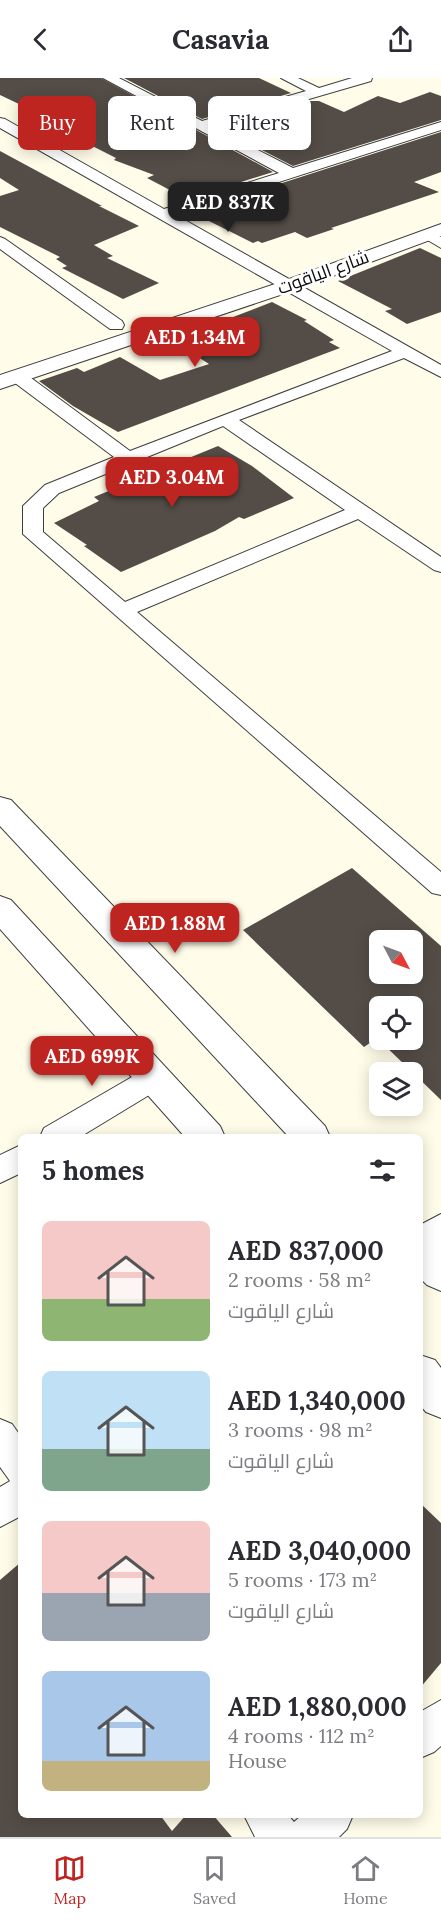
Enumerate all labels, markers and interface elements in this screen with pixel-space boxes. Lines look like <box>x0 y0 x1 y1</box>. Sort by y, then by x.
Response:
text: Casavia <box>172 22 269 56</box>
icon: back <box>24 23 57 56</box>
icon: share <box>384 23 417 56</box>
chip: Buy <box>18 96 96 150</box>
chip: Rent <box>108 96 196 150</box>
chip: Filters <box>208 96 311 150</box>
pin: AED 837K <box>166 182 290 233</box>
text: AED 837K <box>182 189 274 214</box>
street label: شارع الياقوت <box>274 245 372 300</box>
pin: AED 1.34M <box>126 317 264 368</box>
text: AED 1.34M <box>145 324 245 349</box>
pin: AED 3.04M <box>103 457 241 508</box>
text: AED 3.04M <box>120 464 224 489</box>
pin: AED 1.88M <box>106 903 244 954</box>
text: AED 1.88M <box>124 910 226 935</box>
north arrow <box>369 930 423 984</box>
map controls <box>369 930 423 1116</box>
button: locate <box>369 996 423 1050</box>
pin: AED 699K <box>30 1036 154 1087</box>
text: AED 699K <box>44 1043 140 1068</box>
button: layers <box>369 1062 423 1116</box>
text: 5 homes <box>42 1154 144 1187</box>
icon: filters <box>366 1154 399 1187</box>
text: AED 837,000 <box>228 1234 384 1267</box>
icon: home <box>90 1245 162 1317</box>
text: 2 rooms · 58 m² <box>228 1267 372 1292</box>
text: شارع الياقوت <box>228 1298 334 1323</box>
text: AED 1,340,000 <box>228 1384 406 1417</box>
icon: home <box>90 1395 162 1467</box>
text: 3 rooms · 98 m² <box>228 1417 373 1442</box>
text: شارع الياقوت <box>228 1448 334 1473</box>
text: AED 3,040,000 <box>228 1534 411 1567</box>
icon: home <box>90 1545 162 1617</box>
text: 5 rooms · 173 m² <box>228 1567 377 1592</box>
text: شارع الياقوت <box>228 1598 334 1623</box>
text: AED 1,880,000 <box>228 1690 407 1723</box>
icon: home <box>90 1695 162 1767</box>
text: 4 rooms · 112 m² <box>228 1723 375 1748</box>
text: House <box>228 1748 287 1773</box>
tab: Map <box>53 1852 86 1908</box>
tab: Saved <box>193 1852 236 1908</box>
tab: Home <box>343 1852 388 1908</box>

